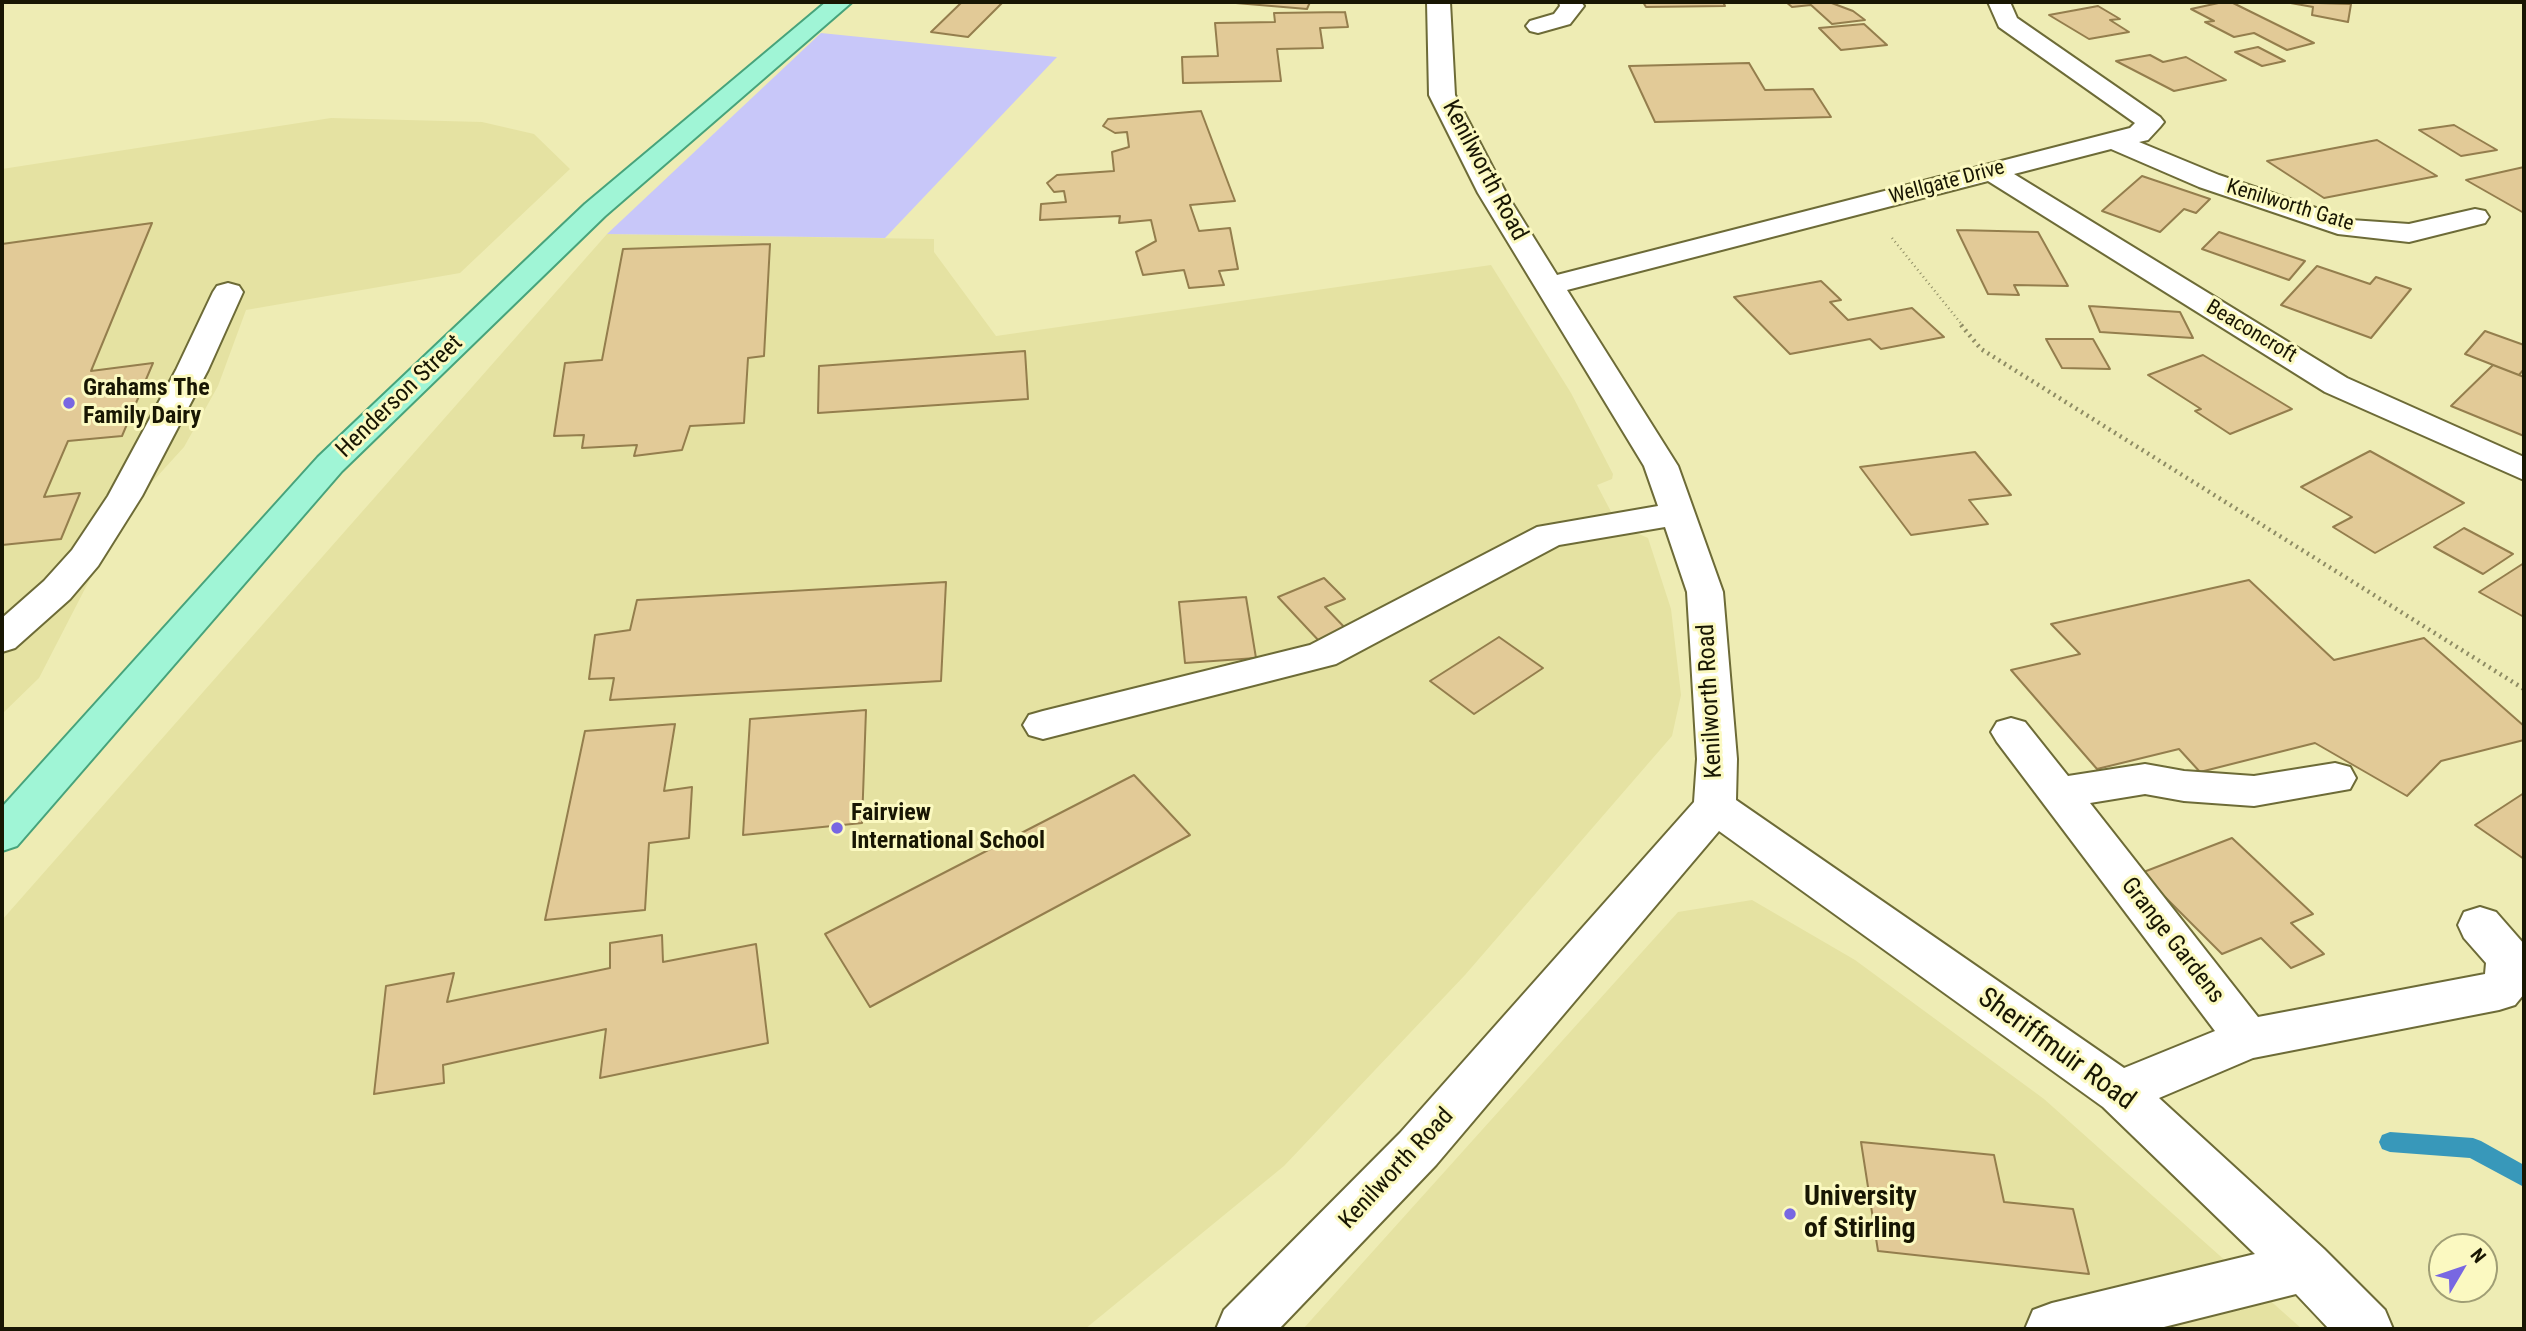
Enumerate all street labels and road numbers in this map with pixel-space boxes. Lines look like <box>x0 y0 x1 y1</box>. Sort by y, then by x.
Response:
street label: Kenilworth Road <box>1435 96 1533 246</box>
street label: Wellgate Drive <box>1887 156 2007 210</box>
street label: Kenilworth Gate <box>2223 175 2357 237</box>
street label: Beaconcroft <box>2201 295 2301 369</box>
street label: Henderson Street <box>331 329 469 465</box>
street label: Kenilworth Road <box>1693 623 1729 779</box>
street label: Grange Gardens <box>2114 873 2230 1009</box>
street label: Sheriffmuir Road <box>1971 982 2141 1118</box>
street label: Kenilworth Road <box>1334 1103 1460 1235</box>

